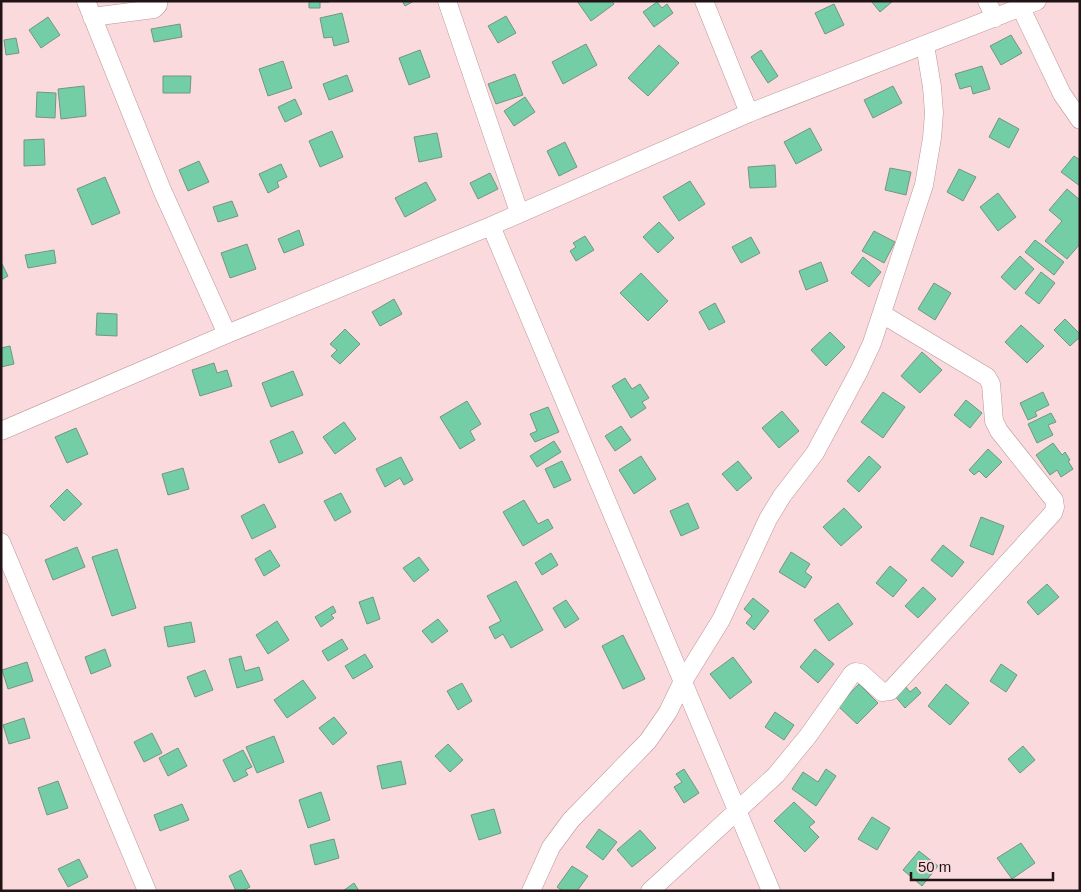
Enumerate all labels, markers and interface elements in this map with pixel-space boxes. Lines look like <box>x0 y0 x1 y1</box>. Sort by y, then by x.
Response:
scale bar <box>911 850 1054 882</box>
text: 50 m <box>918 858 951 875</box>

